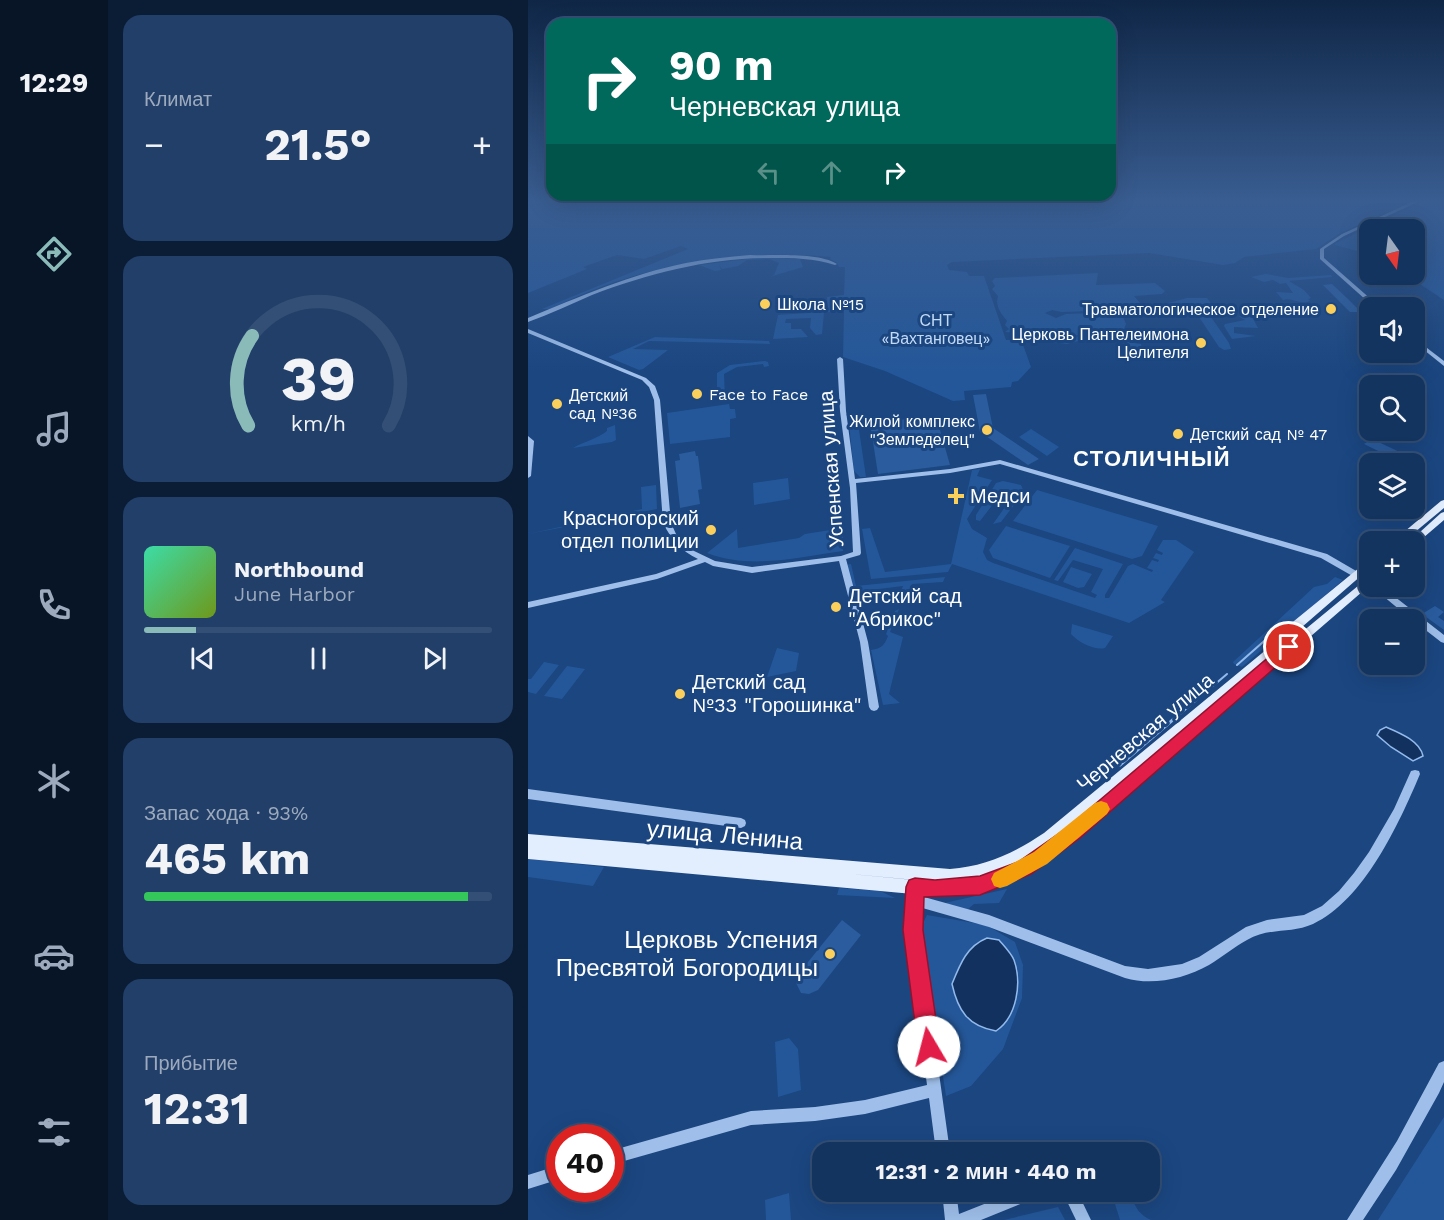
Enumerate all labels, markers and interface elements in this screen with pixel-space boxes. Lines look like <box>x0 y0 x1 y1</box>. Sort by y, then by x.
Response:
text: 90 m <box>669 41 773 90</box>
icon: right <box>570 42 648 120</box>
text: 12:29 <box>20 67 88 99</box>
text: Климат <box>144 87 212 111</box>
text: Черневская улица <box>669 91 900 123</box>
text: 21.5° <box>264 118 372 171</box>
text: − <box>144 125 164 164</box>
text: + <box>472 125 492 164</box>
icon: left <box>752 156 785 189</box>
icon: ahead <box>815 156 848 189</box>
icon: right <box>878 156 911 189</box>
north arrow <box>1359 219 1425 285</box>
map controls <box>1359 219 1425 675</box>
icon: directions <box>33 233 75 275</box>
place label: Школа №15 <box>777 295 864 314</box>
marker: Школа №15 <box>758 297 772 311</box>
button: sound <box>1359 297 1425 363</box>
place label: Травматологическое отделение <box>1082 300 1319 319</box>
marker: Травматологическое отделение <box>1324 302 1338 316</box>
park label: СНТ «Вахтанговец» <box>882 311 991 348</box>
place label: Церковь Пантелеимона Целителя <box>1011 325 1189 362</box>
marker: Церковь Пантелеимона Целителя <box>1194 336 1208 350</box>
text: 39 <box>280 342 356 415</box>
button: search <box>1359 375 1425 441</box>
place label: Face to Face <box>709 385 808 404</box>
place label: Детский сад №36 <box>569 386 637 423</box>
marker: Face to Face <box>690 387 704 401</box>
street label: Успенская улица <box>813 389 848 548</box>
marker: Детский сад №36 <box>550 397 564 411</box>
icon: music <box>33 408 75 450</box>
text: km/h <box>290 411 346 436</box>
place label: Жилой комплекс "Земледелец" <box>849 412 975 449</box>
marker: Жилой комплекс "Земледелец" <box>980 423 994 437</box>
place label: Детский сад № 47 <box>1190 425 1327 444</box>
marker: Детский сад № 47 <box>1171 427 1185 441</box>
district label: СТОЛИЧНЫЙ <box>1073 446 1231 471</box>
button: layers <box>1359 453 1425 519</box>
place label: Медси <box>970 484 1030 508</box>
marker: Медси <box>947 487 965 505</box>
place label: Красногорский отдел полиции <box>561 506 699 553</box>
marker: Красногорский отдел полиции <box>704 523 718 537</box>
button: + <box>1359 531 1425 597</box>
text: Northbound <box>234 557 364 582</box>
text: June Harbor <box>234 582 355 606</box>
icon: phone <box>33 584 75 626</box>
place label: Детский сад "Абрикос" <box>848 584 962 631</box>
marker: Детский сад "Абрикос" <box>829 600 843 614</box>
button: − <box>1359 609 1425 675</box>
pin <box>1263 621 1314 672</box>
icon: arrive <box>1272 630 1305 663</box>
icon: previous <box>186 642 219 675</box>
icon: pause <box>302 642 335 675</box>
icon: next <box>418 642 451 675</box>
street label: Черневская улица <box>1072 667 1219 796</box>
place label: Детский сад №33 "Горошинка" <box>692 670 862 717</box>
marker: Детский сад №33 "Горошинка" <box>673 687 687 701</box>
icon: climate <box>33 760 75 802</box>
text: Запас хода · 93% <box>144 801 308 825</box>
street label: улица Ленина <box>646 814 805 856</box>
text: 465 km <box>144 832 310 885</box>
place label: Церковь Успения Пресвятой Богородицы <box>556 926 818 982</box>
icon: car <box>33 935 75 977</box>
marker: Церковь Успения Пресвятой Богородицы <box>823 947 837 961</box>
position arrow <box>897 1015 961 1079</box>
text: Прибытие <box>144 1051 238 1075</box>
text: 12:31 <box>144 1082 250 1135</box>
icon: filters <box>33 1111 75 1153</box>
speed limit sign: 40 <box>546 1124 624 1202</box>
text: 12:31 · 2 мин · 440 m <box>875 1159 1097 1184</box>

